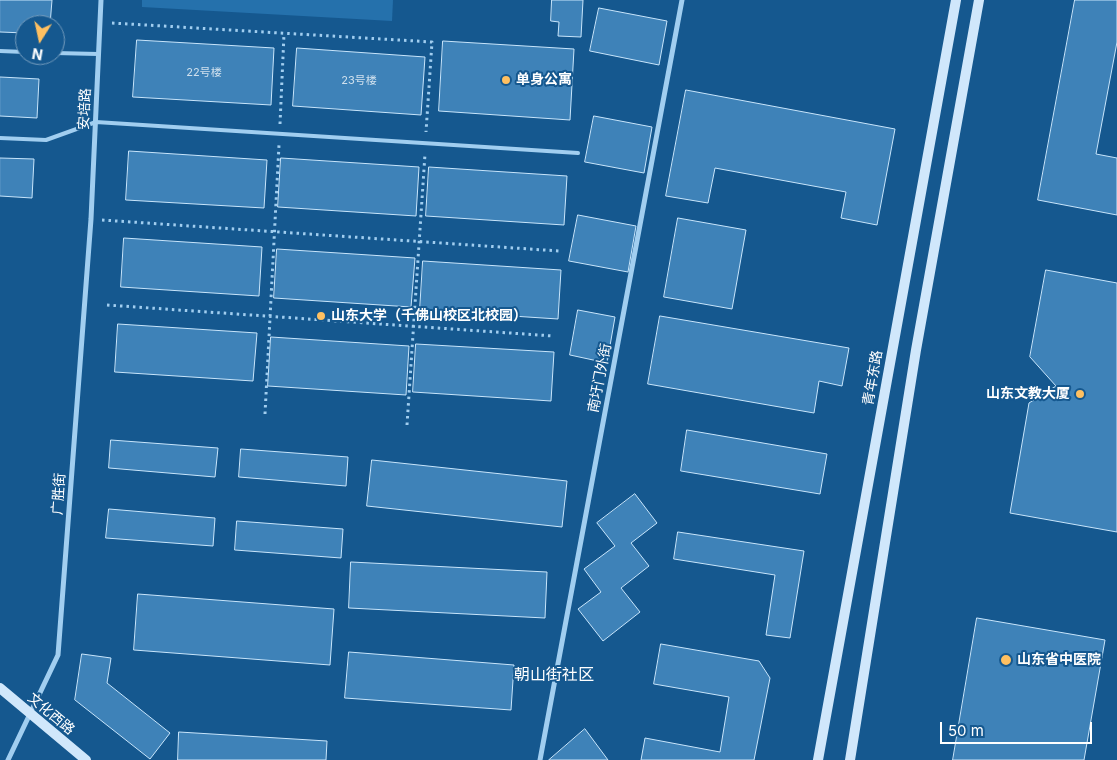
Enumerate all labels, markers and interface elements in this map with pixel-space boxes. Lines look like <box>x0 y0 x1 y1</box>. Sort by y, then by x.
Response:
north arrow <box>15 15 65 65</box>
text: N <box>31 45 44 64</box>
house number: 22号楼 <box>186 66 222 80</box>
place label: 单身公寓 <box>516 72 572 88</box>
house number: 23号楼 <box>341 74 377 88</box>
marker: 单身公寓 <box>500 74 512 86</box>
street label: 安培路 <box>76 88 94 130</box>
place label: 山东大学（千佛山校区北校园） <box>331 308 527 324</box>
marker: 山东大学（千佛山校区北校园） <box>315 310 327 322</box>
street label: 南圩门外街 <box>585 342 615 414</box>
street label: 青年东路 <box>860 349 886 407</box>
place label: 山东文教大厦 <box>986 386 1070 402</box>
marker: 山东文教大厦 <box>1074 388 1086 400</box>
street label: 广胜街 <box>49 472 69 516</box>
place label: 山东省中医院 <box>1017 652 1101 668</box>
marker: 山东省中医院 <box>999 653 1013 667</box>
district label: 朝山街社区 <box>514 665 594 685</box>
street label: 文化西路 <box>24 690 78 738</box>
scale bar <box>942 712 1094 744</box>
text: 50 m <box>948 721 984 740</box>

